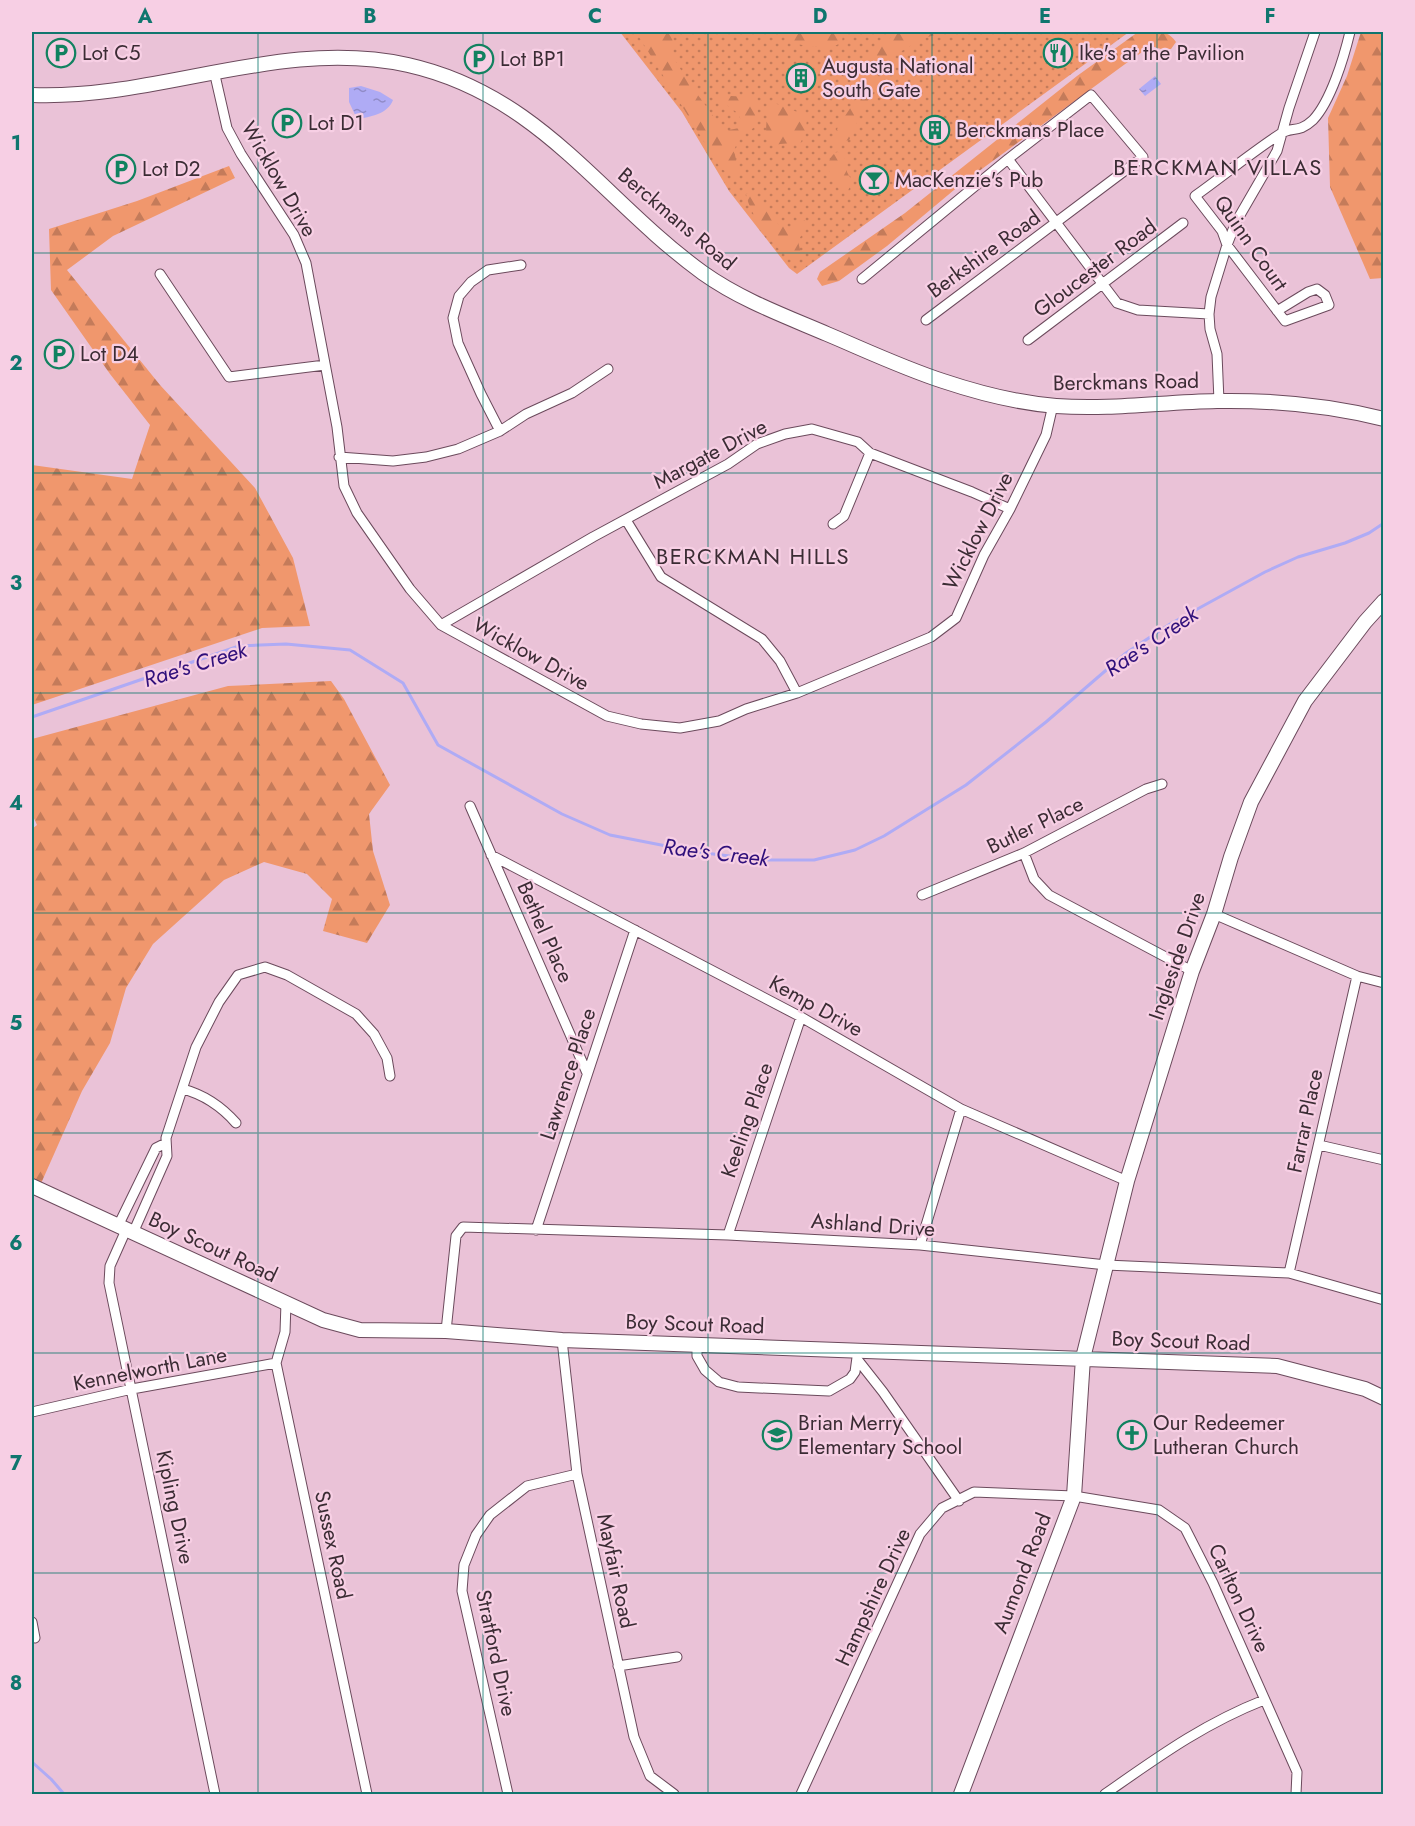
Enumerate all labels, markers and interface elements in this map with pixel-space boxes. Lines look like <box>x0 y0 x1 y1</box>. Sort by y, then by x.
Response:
text: A <box>137 2 153 31</box>
text: B <box>363 2 377 31</box>
text: C <box>588 2 602 31</box>
text: D <box>813 2 827 31</box>
text: E <box>1039 2 1051 31</box>
text: F <box>1264 2 1276 31</box>
parking icon: Lot C5 <box>45 37 77 69</box>
restaurant icon: Ike's at the Pavilion <box>1042 37 1074 69</box>
place label: Lot C5 <box>82 38 141 68</box>
place label: Ike's at the Pavilion <box>1079 38 1245 68</box>
parking icon: Lot BP1 <box>463 43 495 75</box>
place label: Lot BP1 <box>500 44 565 74</box>
place label: Augusta National South Gate <box>822 51 974 105</box>
building icon: Augusta National South Gate <box>785 62 817 94</box>
parking icon: Lot D1 <box>271 107 303 139</box>
place label: Lot D1 <box>308 108 364 138</box>
building icon: Berckmans Place <box>919 114 951 146</box>
place label: Berckmans Place <box>956 115 1104 145</box>
street label: Wicklow Drive <box>234 116 324 242</box>
text: 1 <box>11 129 21 158</box>
district label: BERCKMAN VILLAS <box>1113 151 1323 183</box>
parking icon: Lot D2 <box>105 153 137 185</box>
place label: Lot D2 <box>142 154 201 184</box>
street label: Berckmans Road <box>611 161 743 277</box>
bar icon: MacKenzie's Pub <box>858 164 890 196</box>
place label: MacKenzie's Pub <box>895 165 1043 195</box>
street label: Quinn Court <box>1207 189 1295 297</box>
street label: Berkshire Road <box>921 203 1047 305</box>
street label: Gloucester Road <box>1027 212 1163 324</box>
parking icon: Lot D4 <box>43 338 75 370</box>
place label: Lot D4 <box>80 339 139 369</box>
text: 2 <box>9 349 23 378</box>
street label: Berckmans Road <box>1053 366 1199 398</box>
street label: Margate Drive <box>648 411 772 497</box>
street label: Wicklow Drive <box>935 467 1021 595</box>
district label: BERCKMAN HILLS <box>656 540 850 572</box>
text: 3 <box>10 569 22 598</box>
water label: Rae's Creek <box>1098 597 1205 684</box>
street label: Wicklow Drive <box>467 610 595 698</box>
water label: Rae's Creek <box>139 633 252 695</box>
text: 4 <box>9 789 23 818</box>
street label: Butler Place <box>982 789 1089 861</box>
water label: Rae's Creek <box>661 830 772 875</box>
street label: Bethel Place <box>509 877 581 988</box>
street label: Ingleside Drive <box>1141 888 1213 1024</box>
street label: Kemp Drive <box>764 968 869 1044</box>
street label: Lawrence Place <box>533 1004 603 1144</box>
text: 5 <box>10 1009 23 1038</box>
street label: Keeling Place <box>713 1058 781 1181</box>
street label: Farrar Place <box>1279 1066 1331 1176</box>
street label: Boy Scout Road <box>144 1204 282 1290</box>
street label: Ashland Drive <box>810 1206 936 1244</box>
text: 6 <box>9 1229 23 1258</box>
street label: Boy Scout Road <box>625 1307 765 1341</box>
street label: Boy Scout Road <box>1111 1324 1251 1358</box>
street label: Kennelworth Lane <box>71 1339 230 1399</box>
place label: Brian Merry Elementary School <box>798 1408 962 1462</box>
place label: Our Redeemer Lutheran Church <box>1153 1408 1299 1462</box>
school or university icon: Brian Merry Elementary School <box>761 1419 793 1451</box>
church icon: Our Redeemer Lutheran Church <box>1116 1419 1148 1451</box>
street label: Kipling Drive <box>148 1447 202 1567</box>
text: 7 <box>10 1449 23 1478</box>
street label: Sussex Road <box>307 1488 359 1602</box>
street label: Aumond Road <box>985 1508 1059 1638</box>
street label: Mayfair Road <box>589 1511 643 1631</box>
street label: Hampshire Drive <box>828 1523 918 1671</box>
street label: Carlton Drive <box>1201 1539 1277 1658</box>
street label: Stratford Drive <box>468 1587 524 1719</box>
text: 8 <box>10 1669 22 1698</box>

